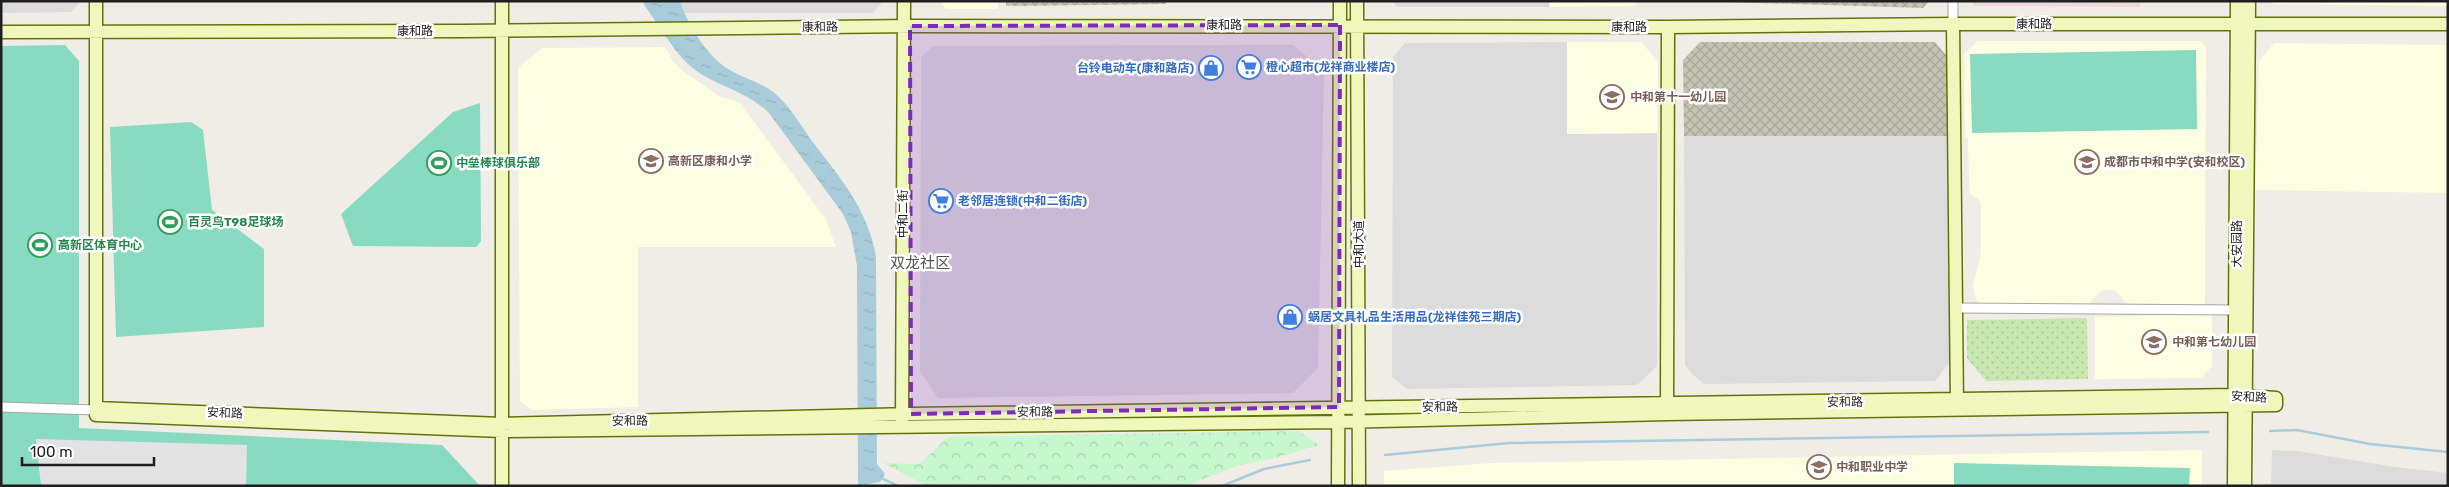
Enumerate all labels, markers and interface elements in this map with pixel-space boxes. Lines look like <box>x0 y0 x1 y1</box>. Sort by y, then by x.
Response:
street label: 康和路 <box>2016 17 2052 31</box>
street label: 康和路 <box>1206 18 1242 32</box>
street label: 康和路 <box>802 20 838 34</box>
street label: 康和路 <box>1611 20 1647 34</box>
street label: 康和路 <box>397 24 433 38</box>
supermarket icon: 橙心超市(龙祥商业楼店) <box>1236 54 1262 80</box>
shop icon: 台铃电动车(康和路店) <box>1198 55 1224 81</box>
place label: 橙心超市(龙祥商业楼店) <box>1266 60 1396 74</box>
place label: 台铃电动车(康和路店) <box>1077 61 1194 75</box>
school or university icon: 中和第十一幼儿园 <box>1599 84 1625 110</box>
place label: 中和第十一幼儿园 <box>1630 90 1726 104</box>
school or university icon: 高新区康和小学 <box>638 148 664 174</box>
school or university icon: 成都市中和中学(安和校区) <box>2074 149 2100 175</box>
sports icon: 中垒棒球俱乐部 <box>426 150 452 176</box>
place label: 高新区康和小学 <box>668 154 752 168</box>
place label: 成都市中和中学(安和校区) <box>2104 155 2246 169</box>
place label: 中垒棒球俱乐部 <box>456 156 540 170</box>
supermarket icon: 老邻居连锁(中和二街店) <box>928 188 954 214</box>
street label: 中和二街 <box>896 190 910 238</box>
place label: 老邻居连锁(中和二街店) <box>958 194 1088 208</box>
sports icon: 百灵鸟T98足球场 <box>157 209 183 235</box>
place label: 百灵鸟T98足球场 <box>188 215 283 229</box>
street label: 中和大道 <box>1352 220 1366 268</box>
street label: 大安园路 <box>2230 220 2244 268</box>
sports icon: 高新区体育中心 <box>27 232 53 258</box>
place label: 高新区体育中心 <box>58 238 142 252</box>
district label: 双龙社区 <box>890 254 950 272</box>
shop icon: 蜗居文具礼品生活用品(龙祥佳苑三期店) <box>1277 304 1303 330</box>
place label: 蜗居文具礼品生活用品(龙祥佳苑三期店) <box>1308 310 1522 324</box>
school or university icon: 中和第七幼儿园 <box>2141 329 2167 355</box>
place label: 中和第七幼儿园 <box>2172 335 2256 349</box>
street label: 安和路 <box>2231 389 2267 405</box>
street label: 安和路 <box>1827 395 1863 409</box>
street label: 安和路 <box>1422 400 1458 414</box>
street label: 安和路 <box>207 405 243 421</box>
street label: 安和路 <box>1017 405 1053 419</box>
street label: 安和路 <box>612 414 648 428</box>
scale bar <box>22 434 155 466</box>
text: 100 m <box>30 443 72 461</box>
school or university icon: 中和职业中学 <box>1806 454 1832 480</box>
place label: 中和职业中学 <box>1836 460 1908 474</box>

